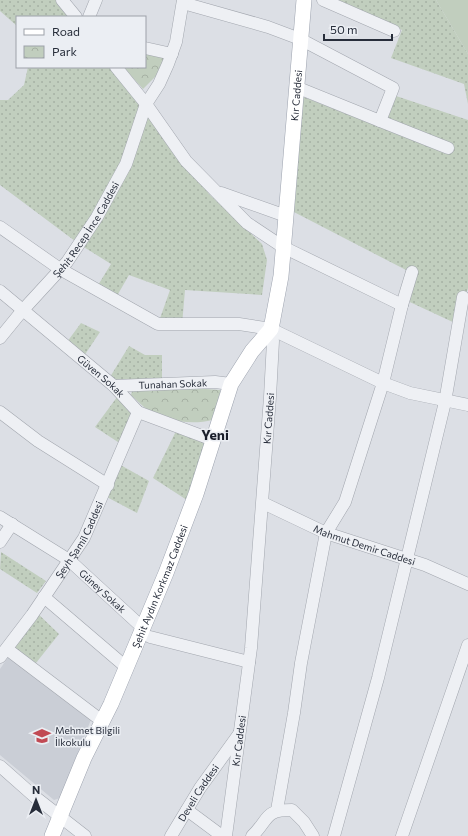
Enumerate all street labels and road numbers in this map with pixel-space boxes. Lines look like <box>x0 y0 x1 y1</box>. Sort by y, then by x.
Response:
street label: Kır Caddesi <box>288 69 304 122</box>
street label: Şehit Recep İnce Caddesi <box>50 179 121 280</box>
street label: Güven Sokak <box>75 352 128 400</box>
street label: Tunahan Sokak <box>138 376 208 391</box>
street label: Kır Caddesi <box>260 392 276 444</box>
street label: Şeyh Şamil Caddesi <box>53 499 105 580</box>
street label: Mahmut Demir Caddesi <box>312 522 417 568</box>
street label: Şehit Aydın Korkmaz Caddesi <box>129 523 190 650</box>
street label: Güney Sokak <box>77 567 129 616</box>
street label: Kır Caddesi <box>229 715 248 767</box>
street label: Develi Caddesi <box>175 762 221 824</box>

